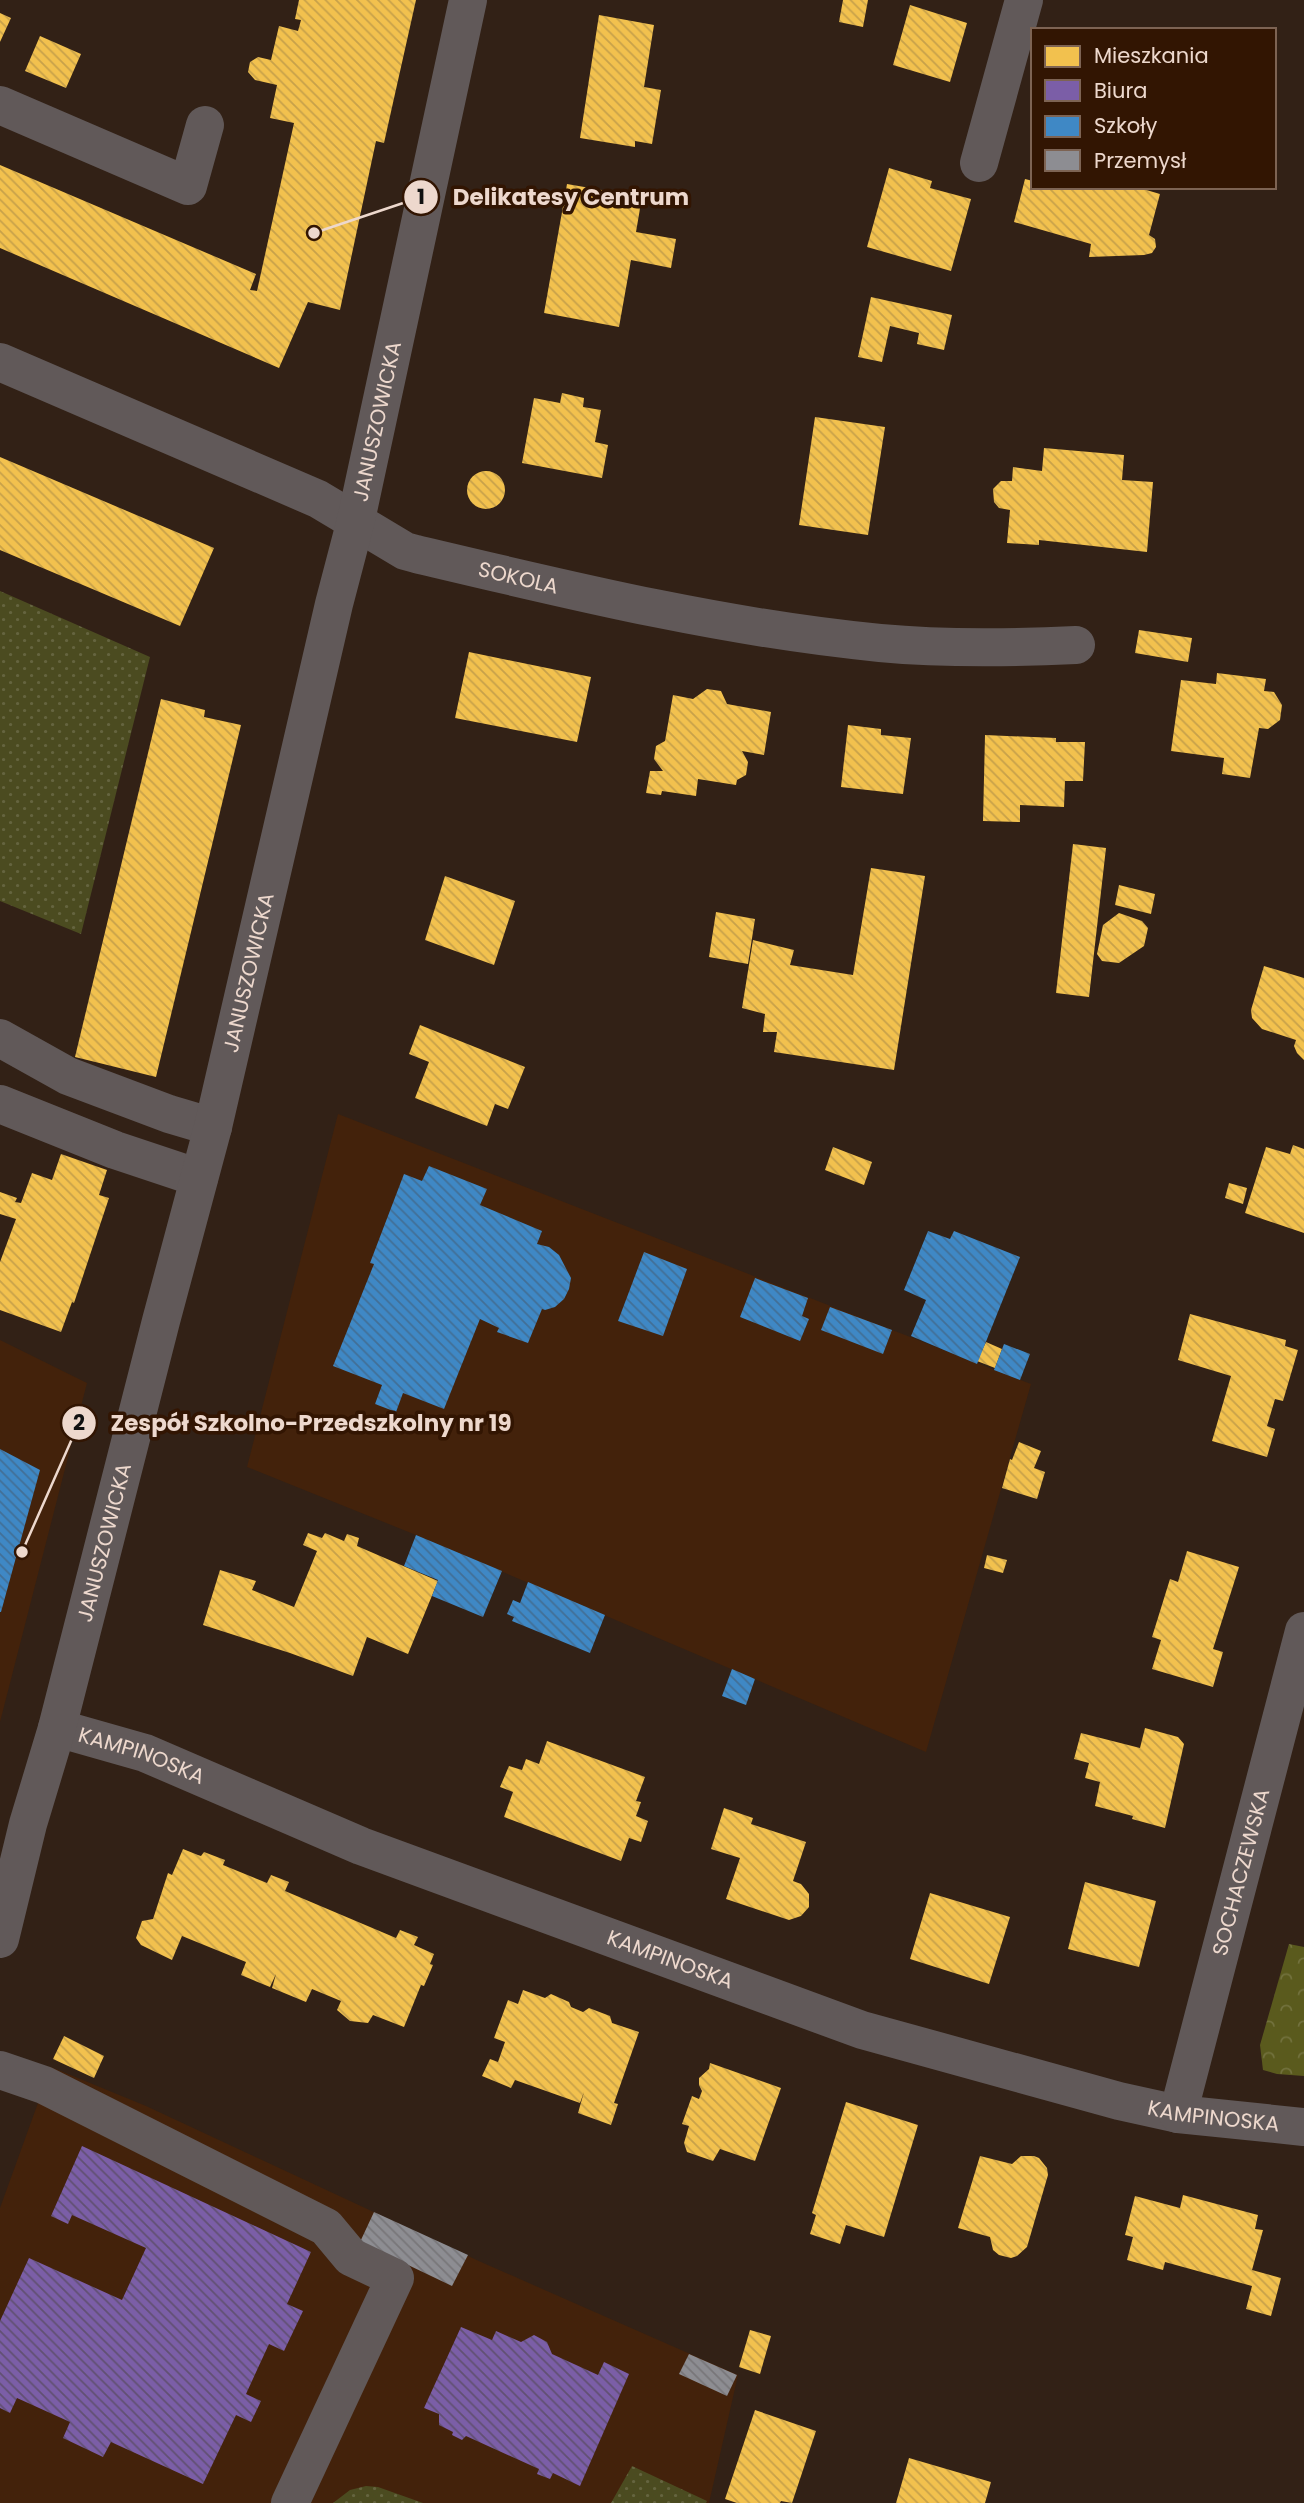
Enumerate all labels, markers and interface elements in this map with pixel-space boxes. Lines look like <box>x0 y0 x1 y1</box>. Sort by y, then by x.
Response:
legend <box>1031 28 1276 189</box>
text: Mieszkania <box>1094 41 1209 70</box>
text: Biura <box>1094 76 1148 105</box>
text: Szkoły <box>1094 111 1157 140</box>
text: Przemysł <box>1094 146 1187 175</box>
callout: Delikatesy Centrum <box>403 175 703 219</box>
text: Delikatesy Centrum <box>453 181 689 213</box>
text: 1 <box>417 182 425 211</box>
street label: JANUSZOWICKA <box>345 339 408 504</box>
street label: SOKOLA <box>475 554 561 601</box>
street label: JANUSZOWICKA <box>216 890 281 1055</box>
callout: Zespół Szkolno-Przedszkolny nr 19 <box>62 1401 526 1445</box>
text: Zespół Szkolno-Przedszkolny nr 19 <box>110 1407 512 1439</box>
text: 2 <box>73 1408 85 1437</box>
street label: JANUSZOWICKA <box>70 1460 138 1625</box>
street label: KAMPINOSKA <box>75 1720 210 1791</box>
street label: SOCHACZEWSKA <box>1205 1785 1276 1959</box>
street label: KAMPINOSKA <box>603 1923 738 1996</box>
street label: KAMPINOSKA <box>1145 2093 1281 2138</box>

